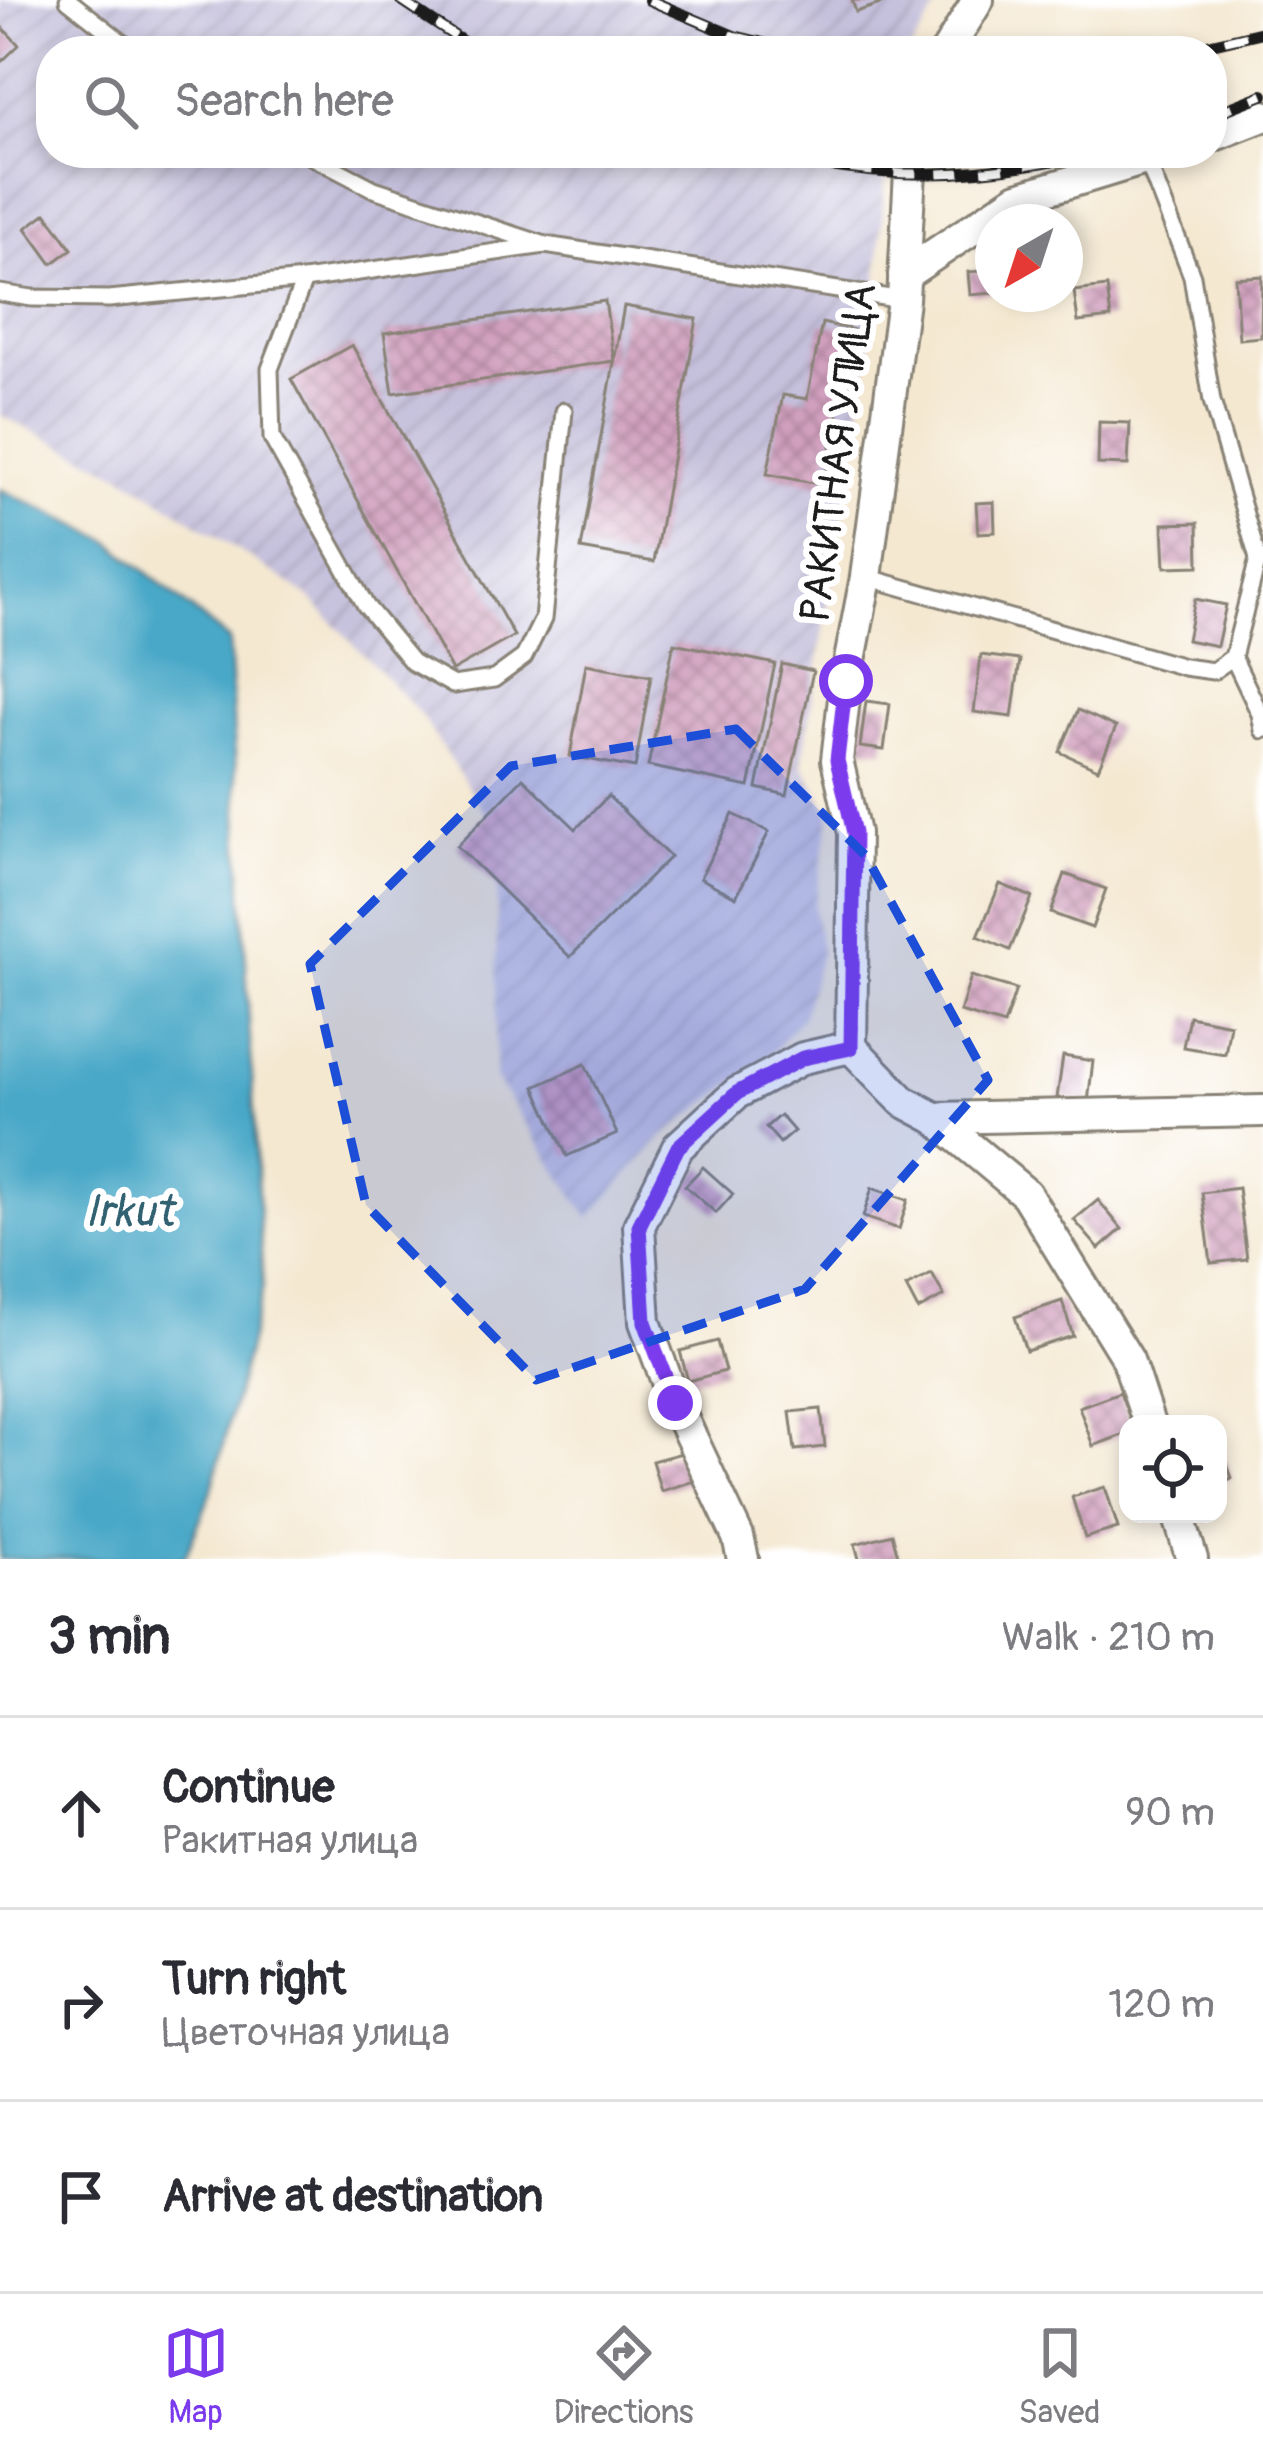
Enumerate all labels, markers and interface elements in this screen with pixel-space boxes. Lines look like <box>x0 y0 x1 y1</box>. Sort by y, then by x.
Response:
search box <box>36 36 1227 168</box>
icon: search <box>78 69 144 135</box>
text: Search here <box>174 74 394 130</box>
north arrow <box>975 204 1083 312</box>
street label: РАКИТНАЯ УЛИЦА <box>790 280 888 625</box>
route start <box>819 654 873 708</box>
water label: Irkut <box>85 1184 178 1240</box>
route end <box>648 1376 702 1430</box>
map controls <box>1119 1415 1227 1523</box>
button: locate <box>1119 1415 1227 1523</box>
text: 3 min <box>48 1605 170 1669</box>
text: Walk · 210 m <box>1002 1613 1215 1662</box>
text: Continue <box>162 1760 335 1816</box>
icon: ahead <box>48 1780 114 1846</box>
text: 90 m <box>1125 1788 1215 1837</box>
text: Ракитная улица <box>162 1816 418 1865</box>
text: Turn right <box>162 1952 346 2008</box>
icon: right <box>48 1972 114 2038</box>
text: 120 m <box>1108 1980 1215 2029</box>
text: Цветочная улица <box>162 2008 450 2057</box>
icon: arrive <box>48 2164 114 2230</box>
text: Arrive at destination <box>162 2169 543 2225</box>
tab: Map <box>163 2320 229 2433</box>
tab: Directions <box>554 2320 694 2433</box>
tab: Saved <box>1019 2320 1100 2433</box>

